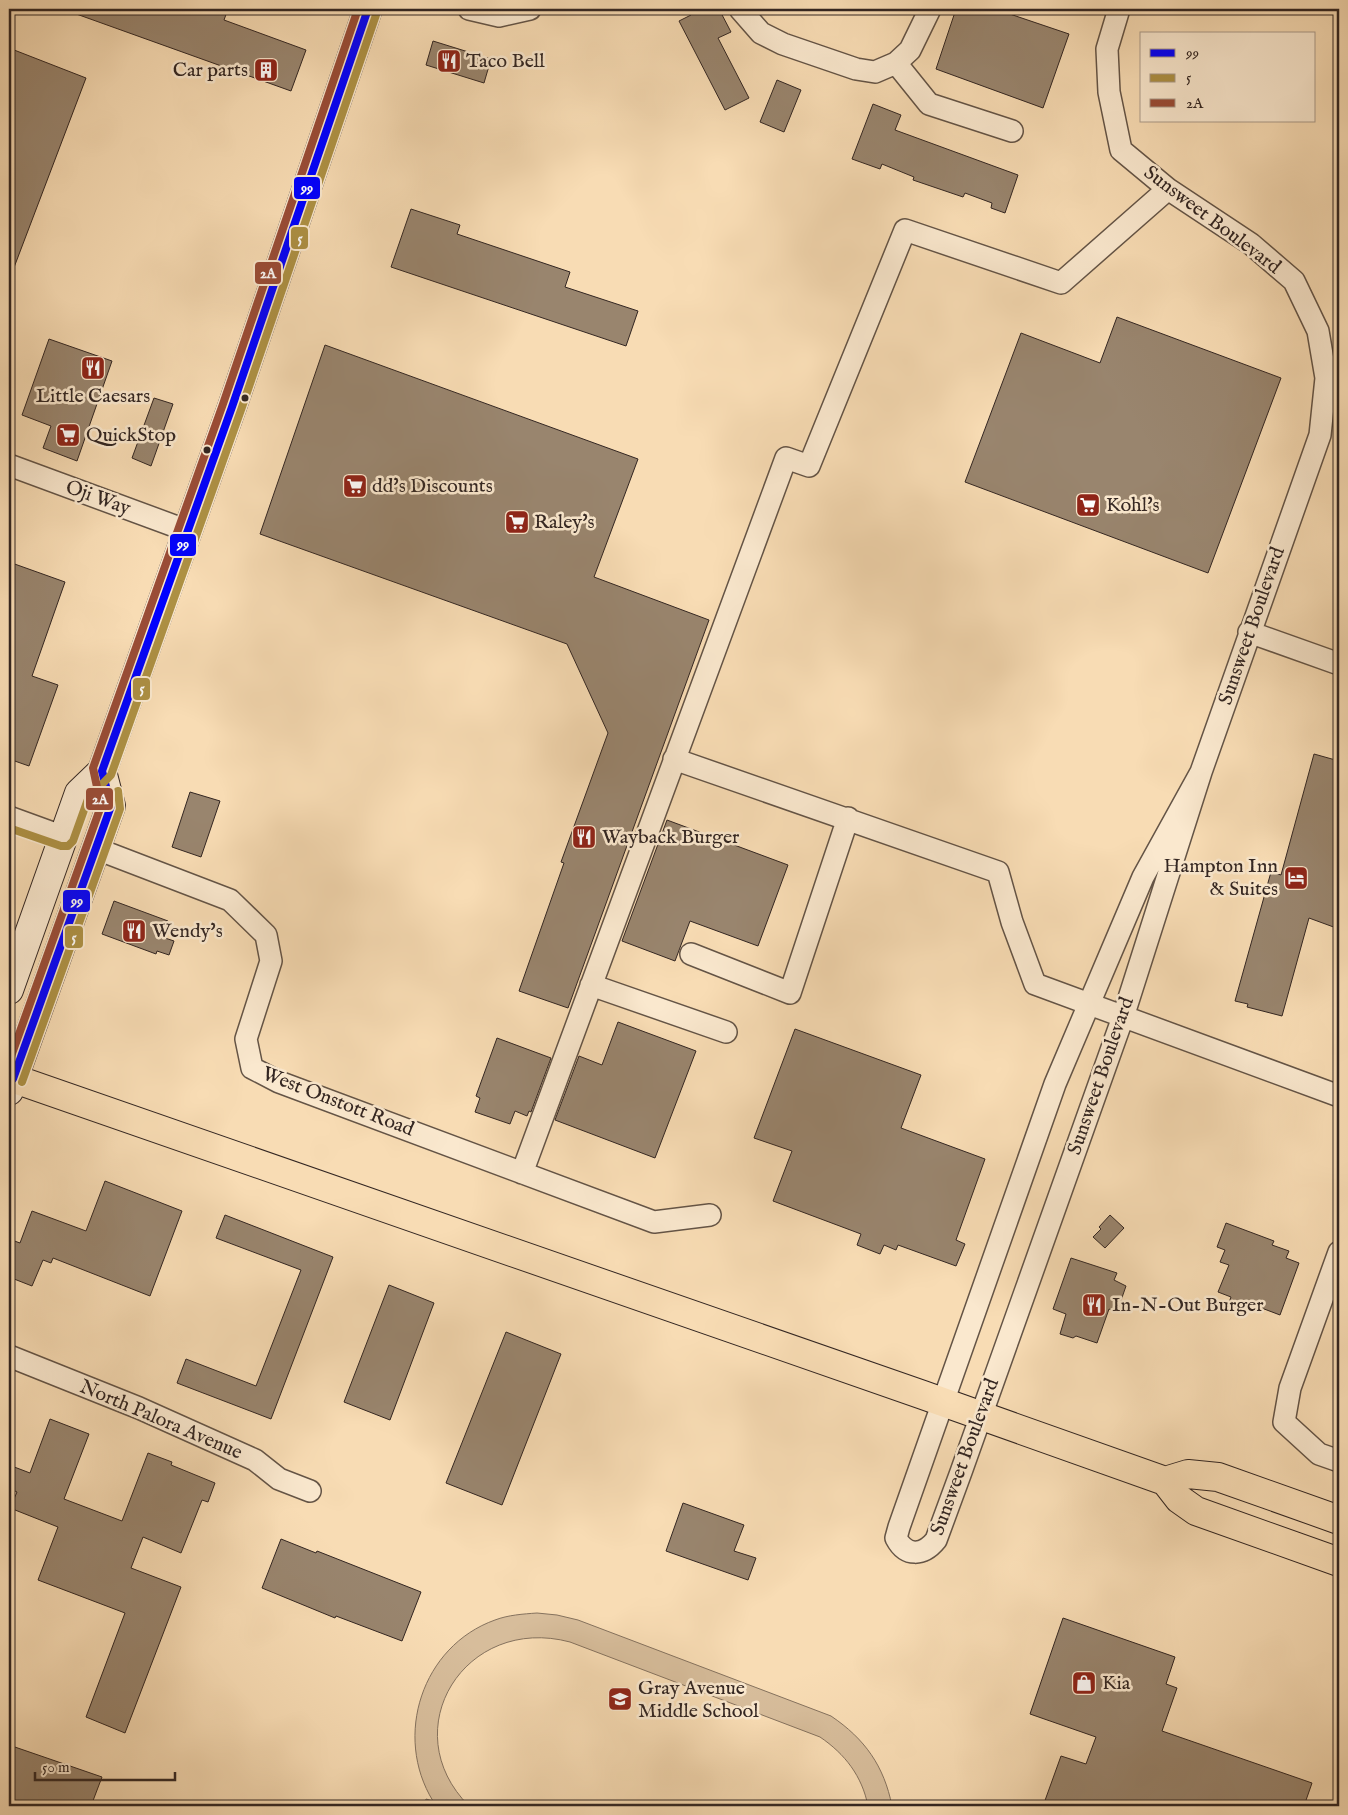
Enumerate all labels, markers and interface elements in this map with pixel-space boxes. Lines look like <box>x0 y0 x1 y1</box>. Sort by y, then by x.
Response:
legend <box>1140 32 1316 122</box>
text: 99 <box>1185 44 1199 63</box>
restaurant icon: Taco Bell <box>436 48 462 74</box>
place label: Taco Bell <box>466 49 545 74</box>
building icon: Car parts <box>253 57 279 83</box>
place label: Car parts <box>173 58 248 83</box>
text: 5 <box>1186 68 1192 87</box>
text: 2A <box>1186 94 1204 113</box>
street label: Sunsweet Boulevard <box>1138 160 1286 280</box>
line badge: 99 <box>293 176 321 200</box>
text: 99 <box>300 180 313 198</box>
line badge: 5 <box>290 226 309 250</box>
text: 5 <box>297 230 303 248</box>
line badge: 2A <box>254 261 282 285</box>
text: 2A <box>260 265 278 283</box>
restaurant icon: Little Caesars <box>80 355 106 381</box>
place label: Little Caesars <box>36 384 150 409</box>
unlabelled marker <box>240 393 250 403</box>
supermarket icon: QuickStop <box>55 422 81 448</box>
place label: QuickStop <box>86 423 176 448</box>
unlabelled marker <box>202 445 212 455</box>
supermarket icon: dd's Discounts <box>342 473 368 499</box>
place label: dd's Discounts <box>372 474 493 499</box>
street label: Oji Way <box>62 475 134 521</box>
supermarket icon: Kohl's <box>1075 492 1101 518</box>
place label: Kohl's <box>1106 493 1160 518</box>
supermarket icon: Raley's <box>504 509 530 535</box>
place label: Raley's <box>534 510 595 535</box>
line badge: 99 <box>169 533 197 557</box>
text: 99 <box>176 536 189 554</box>
street label: Sunsweet Boulevard <box>1213 543 1291 708</box>
line badge: 5 <box>132 677 151 701</box>
text: 5 <box>139 680 145 698</box>
line badge: 2A <box>85 787 114 811</box>
text: 2A <box>92 791 110 809</box>
restaurant icon: Wayback Burger <box>571 824 597 850</box>
place label: Wayback Burger <box>602 825 740 850</box>
place label: Hampton Inn & Suites <box>1163 854 1278 902</box>
hotel icon: Hampton Inn & Suites <box>1283 865 1309 891</box>
line badge: 99 <box>62 889 91 913</box>
text: 99 <box>70 893 83 911</box>
restaurant icon: Wendy's <box>121 918 147 944</box>
place label: Wendy's <box>152 919 223 944</box>
line badge: 5 <box>64 925 84 949</box>
text: 5 <box>71 929 77 947</box>
street label: Sunsweet Boulevard <box>1062 993 1140 1158</box>
street label: West Onstott Road <box>259 1062 418 1143</box>
restaurant icon: In-N-Out Burger <box>1081 1292 1107 1318</box>
place label: In-N-Out Burger <box>1112 1293 1264 1318</box>
street label: North Palora Avenue <box>76 1374 246 1466</box>
street label: Sunsweet Boulevard <box>925 1375 1005 1539</box>
shop icon: Kia <box>1071 1670 1097 1696</box>
place label: Kia <box>1102 1671 1131 1696</box>
place label: Gray Avenue Middle School <box>638 1676 759 1724</box>
school or university icon: Gray Avenue Middle School <box>607 1686 633 1712</box>
scale bar <box>35 1750 175 1782</box>
text: 50 m <box>42 1758 70 1777</box>

